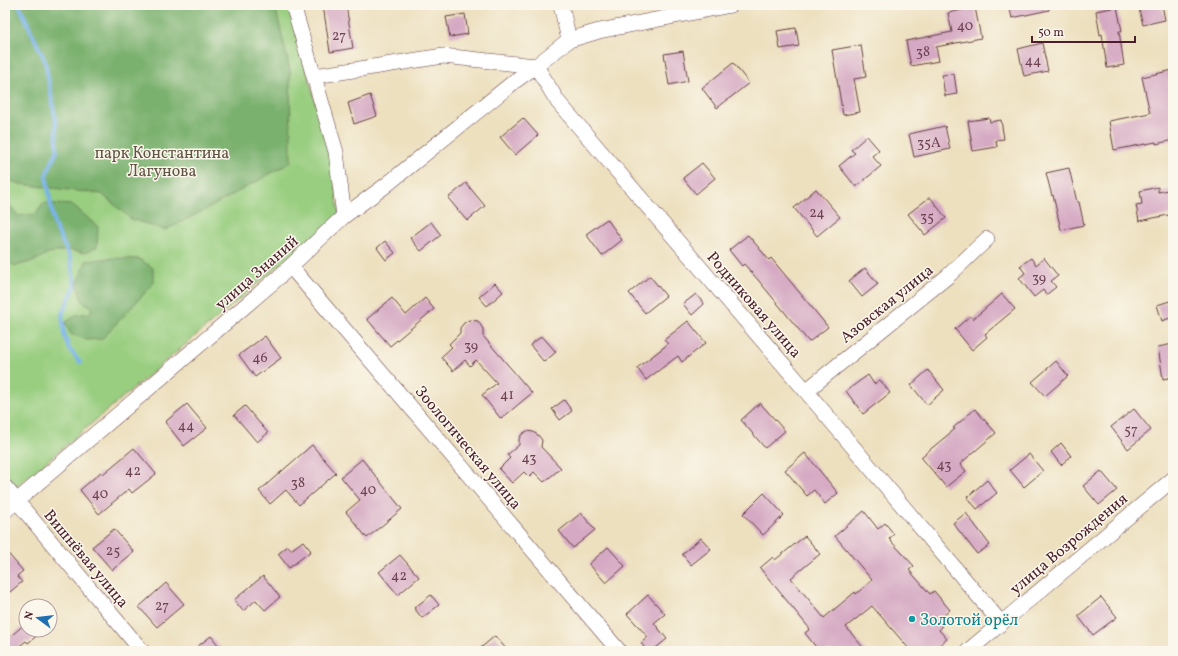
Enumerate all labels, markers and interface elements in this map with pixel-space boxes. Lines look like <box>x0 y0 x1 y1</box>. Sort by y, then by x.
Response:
house number: 40 <box>957 17 973 36</box>
scale bar <box>1032 18 1135 44</box>
text: 50 m <box>1038 25 1064 41</box>
house number: 27 <box>332 27 346 46</box>
house number: 38 <box>916 43 930 62</box>
house number: 44 <box>1025 52 1041 71</box>
house number: 35А <box>917 134 941 153</box>
park label: парк Константина Лагунова <box>95 143 229 183</box>
house number: 24 <box>809 204 825 223</box>
house number: 35 <box>920 208 934 227</box>
street label: улица Знаний <box>211 231 304 316</box>
street label: Родниковая улица <box>701 247 806 363</box>
street label: Азовская улица <box>836 260 939 349</box>
house number: 39 <box>1032 269 1046 288</box>
house number: 39 <box>464 337 478 356</box>
house number: 46 <box>252 349 268 368</box>
street label: Зоологическая улица <box>409 382 526 515</box>
house number: 41 <box>500 386 514 405</box>
house number: 44 <box>178 417 194 436</box>
house number: 57 <box>1124 421 1138 440</box>
house number: 43 <box>522 449 536 468</box>
house number: 43 <box>937 456 951 475</box>
house number: 42 <box>125 462 141 481</box>
house number: 38 <box>291 474 305 493</box>
house number: 40 <box>360 481 376 500</box>
house number: 40 <box>92 485 108 504</box>
street label: улица Возрождения <box>1006 489 1133 600</box>
street label: Вишнёвая улица <box>38 505 133 613</box>
house number: 25 <box>106 542 120 561</box>
house number: 42 <box>391 567 407 586</box>
house number: 27 <box>155 597 169 616</box>
north arrow <box>18 598 58 638</box>
text: N <box>22 610 38 622</box>
place label: Золотой орёл <box>920 610 1019 632</box>
marker: Золотой орёл <box>907 614 917 624</box>

